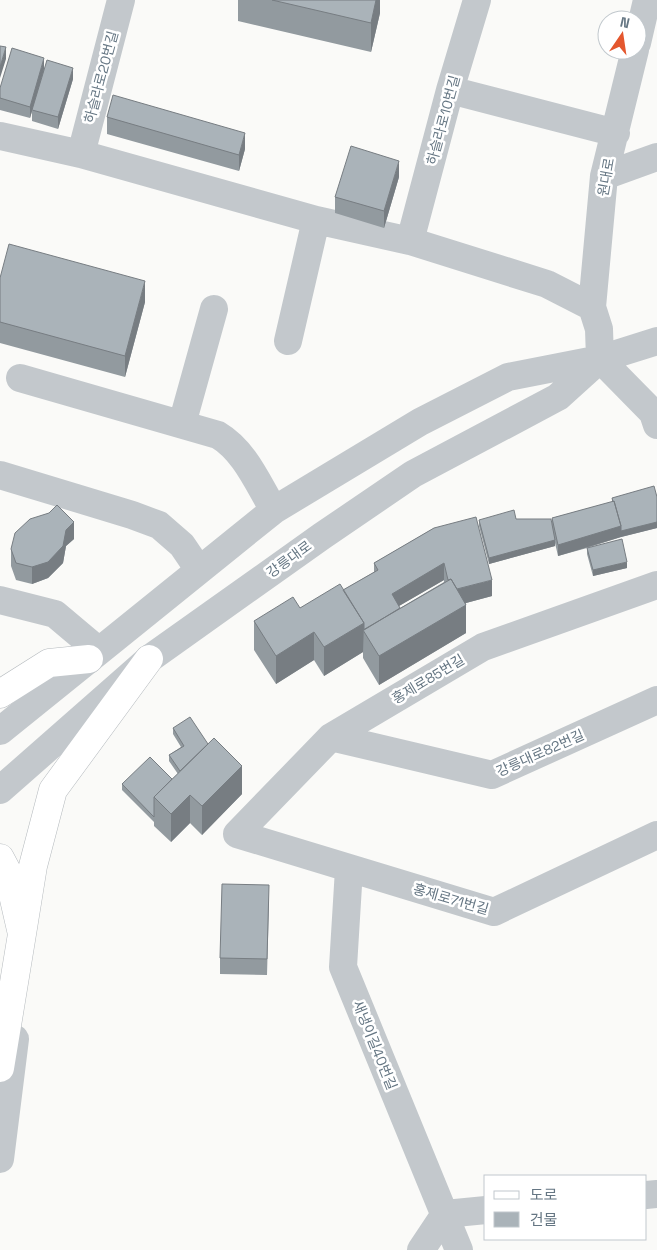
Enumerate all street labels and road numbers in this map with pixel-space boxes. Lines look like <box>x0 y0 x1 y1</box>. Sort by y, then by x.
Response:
street label: 하슬라로20번길 <box>80 29 122 125</box>
street label: 하슬라로10번길 <box>422 73 464 167</box>
street label: 원대로 <box>594 156 618 198</box>
street label: 강릉대로 <box>263 537 315 581</box>
street label: 홍제로85번길 <box>388 650 468 708</box>
street label: 강릉대로82번길 <box>493 726 587 780</box>
street label: 홍제로71번길 <box>411 880 491 918</box>
street label: 새냉이길40번길 <box>349 998 401 1092</box>

